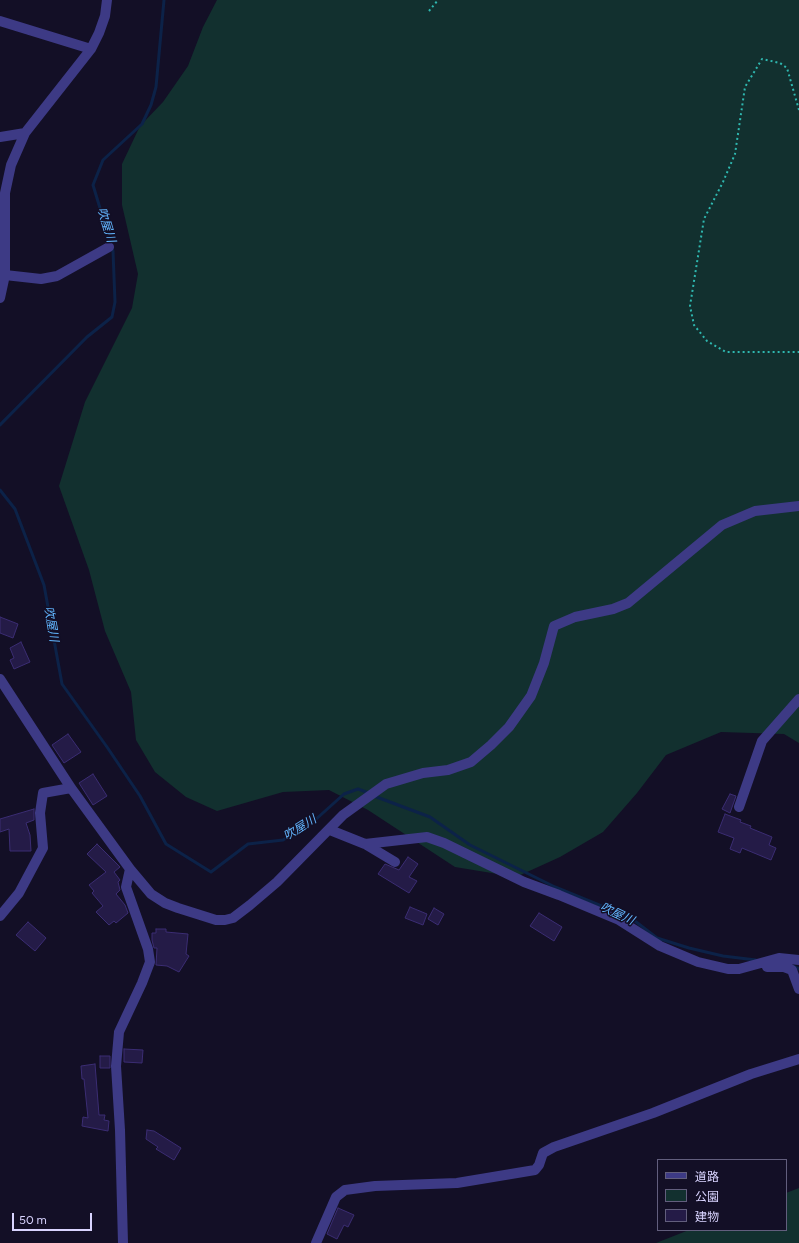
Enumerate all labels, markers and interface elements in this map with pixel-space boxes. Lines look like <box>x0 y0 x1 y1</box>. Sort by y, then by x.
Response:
water label: 吹屋川 <box>94 206 118 244</box>
water label: 吹屋川 <box>41 605 61 643</box>
water label: 吹屋川 <box>281 812 319 844</box>
water label: 吹屋川 <box>598 900 636 928</box>
legend <box>657 1159 787 1231</box>
text: 道路 <box>695 1170 719 1184</box>
text: 公園 <box>695 1190 719 1204</box>
scale bar <box>14 1205 94 1231</box>
text: 建物 <box>695 1210 719 1224</box>
text: 50 m <box>19 1213 47 1227</box>

